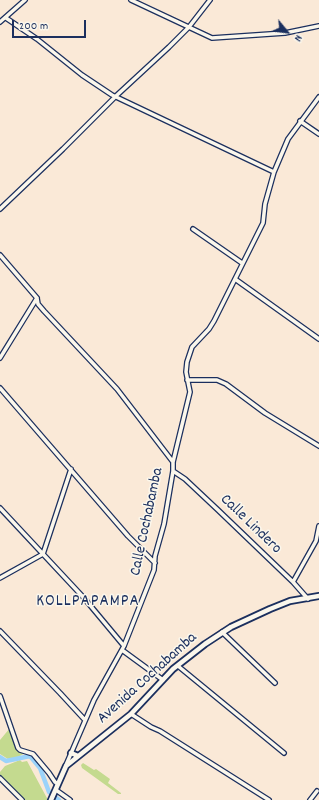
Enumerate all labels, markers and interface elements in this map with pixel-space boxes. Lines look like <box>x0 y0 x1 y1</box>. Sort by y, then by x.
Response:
scale bar <box>14 12 88 38</box>
north arrow <box>267 12 307 52</box>
text: 200 m <box>19 18 48 35</box>
text: N <box>289 32 306 44</box>
street label: Calle Cochabamba <box>127 466 169 578</box>
street label: Calle Lindero <box>215 491 285 559</box>
district label: KOLLPAPAMPA <box>36 593 140 613</box>
street label: Avenida Cochabamba <box>94 629 202 729</box>

